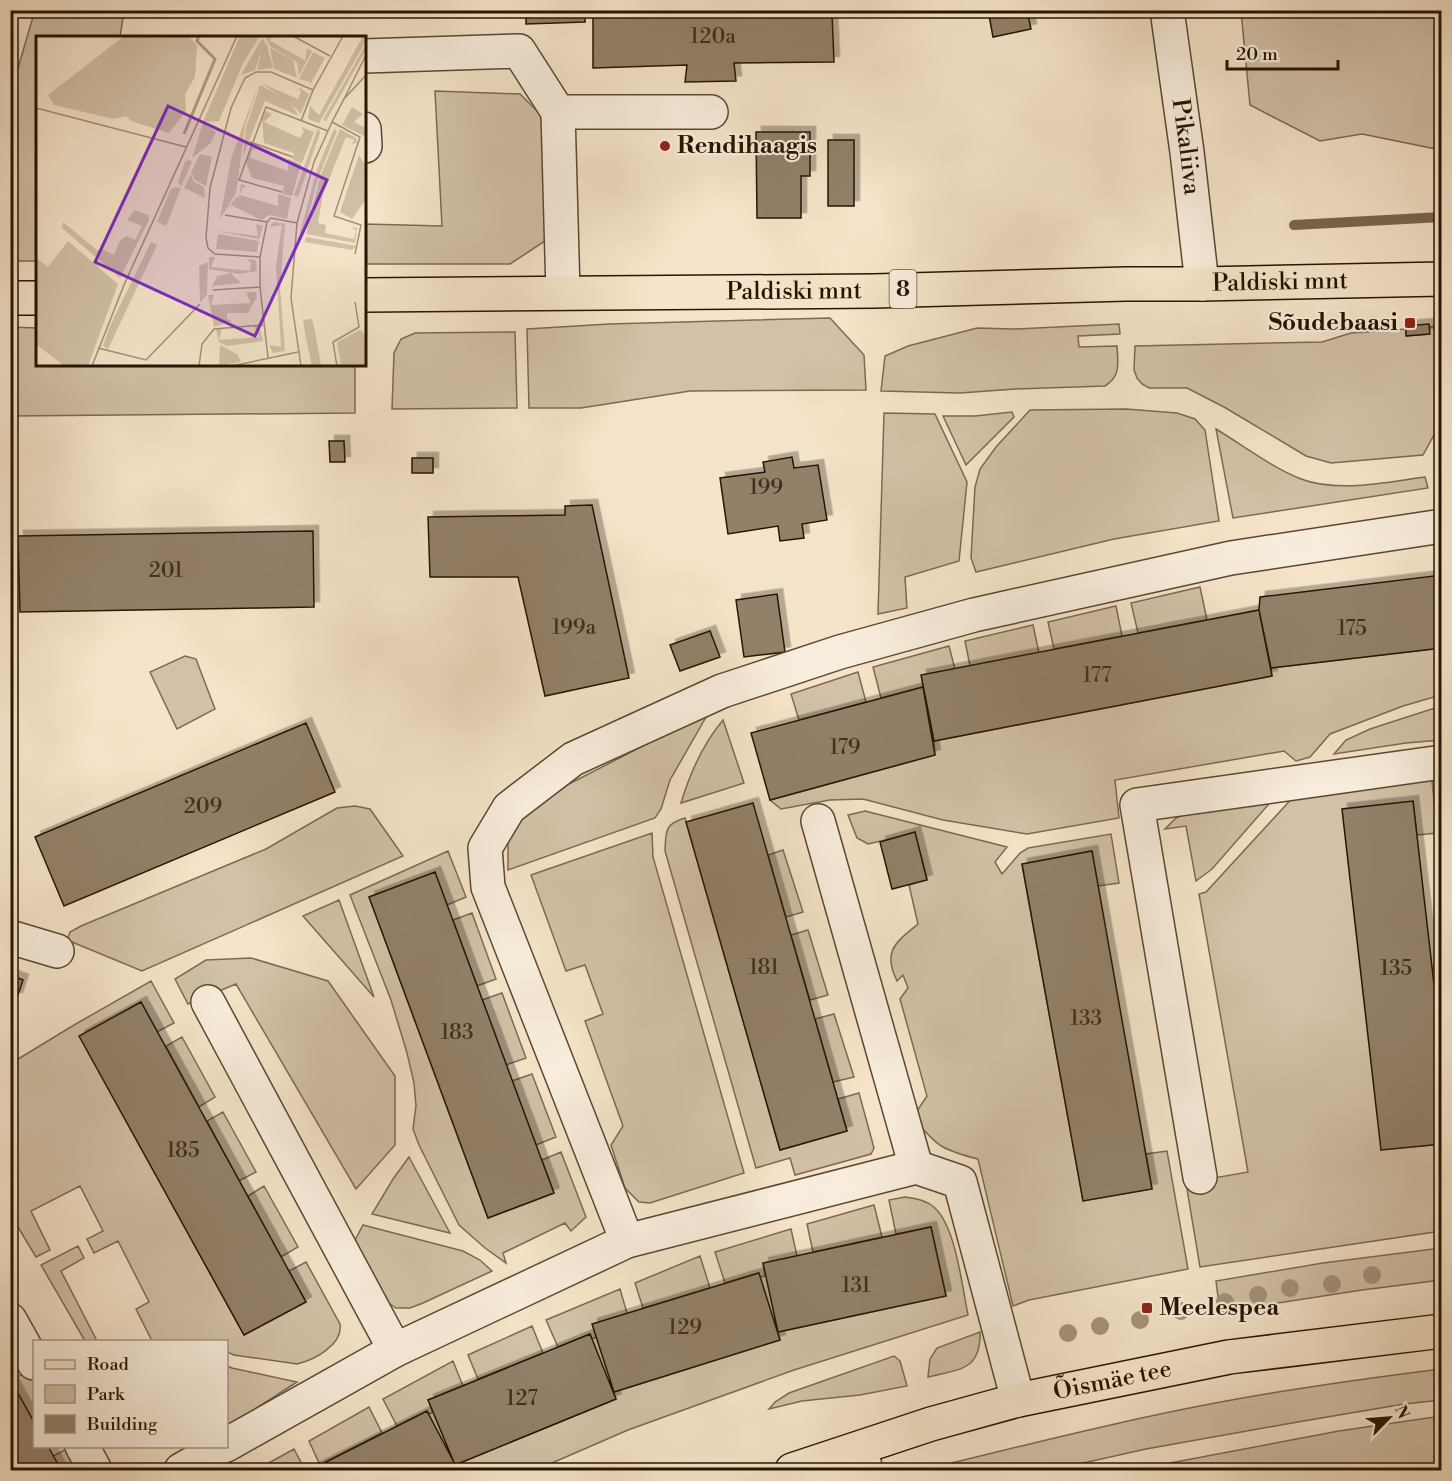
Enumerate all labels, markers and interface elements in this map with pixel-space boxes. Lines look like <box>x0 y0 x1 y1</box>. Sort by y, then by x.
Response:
house number: 120a <box>690 24 736 50</box>
scale bar <box>1227 33 1338 71</box>
inset map <box>36 36 366 366</box>
text: 20 m <box>1236 43 1278 66</box>
street label: Pikaliiva <box>1165 97 1207 197</box>
place label: Rendihaagis <box>677 131 817 161</box>
marker: Rendihaagis <box>658 139 672 153</box>
street label: Paldiski mnt <box>1212 266 1349 299</box>
road number: 8 <box>890 270 916 308</box>
street label: Paldiski mnt <box>726 276 862 307</box>
place label: Sõudebaasi <box>1268 308 1398 338</box>
marker: Sõudebaasi <box>1403 316 1417 330</box>
house number: 199 <box>749 475 783 501</box>
house number: 201 <box>149 558 183 584</box>
house number: 199a <box>552 615 597 641</box>
house number: 175 <box>1337 616 1367 642</box>
house number: 177 <box>1082 663 1112 689</box>
house number: 179 <box>830 735 860 761</box>
house number: 209 <box>184 794 222 820</box>
house number: 181 <box>749 955 779 981</box>
house number: 135 <box>1380 956 1412 982</box>
house number: 133 <box>1070 1006 1102 1032</box>
house number: 183 <box>440 1020 474 1046</box>
house number: 185 <box>166 1138 200 1164</box>
house number: 131 <box>841 1273 871 1299</box>
place label: Meelespea <box>1159 1293 1280 1323</box>
marker: Meelespea <box>1140 1301 1154 1315</box>
house number: 129 <box>668 1315 702 1341</box>
legend <box>33 1340 228 1448</box>
text: Road <box>87 1353 130 1376</box>
street label: Õismäe tee <box>1050 1354 1174 1407</box>
text: Park <box>87 1383 126 1406</box>
house number: 127 <box>506 1386 538 1412</box>
north arrow <box>1359 1388 1419 1448</box>
text: N <box>1390 1402 1414 1422</box>
text: Building <box>86 1413 158 1436</box>

